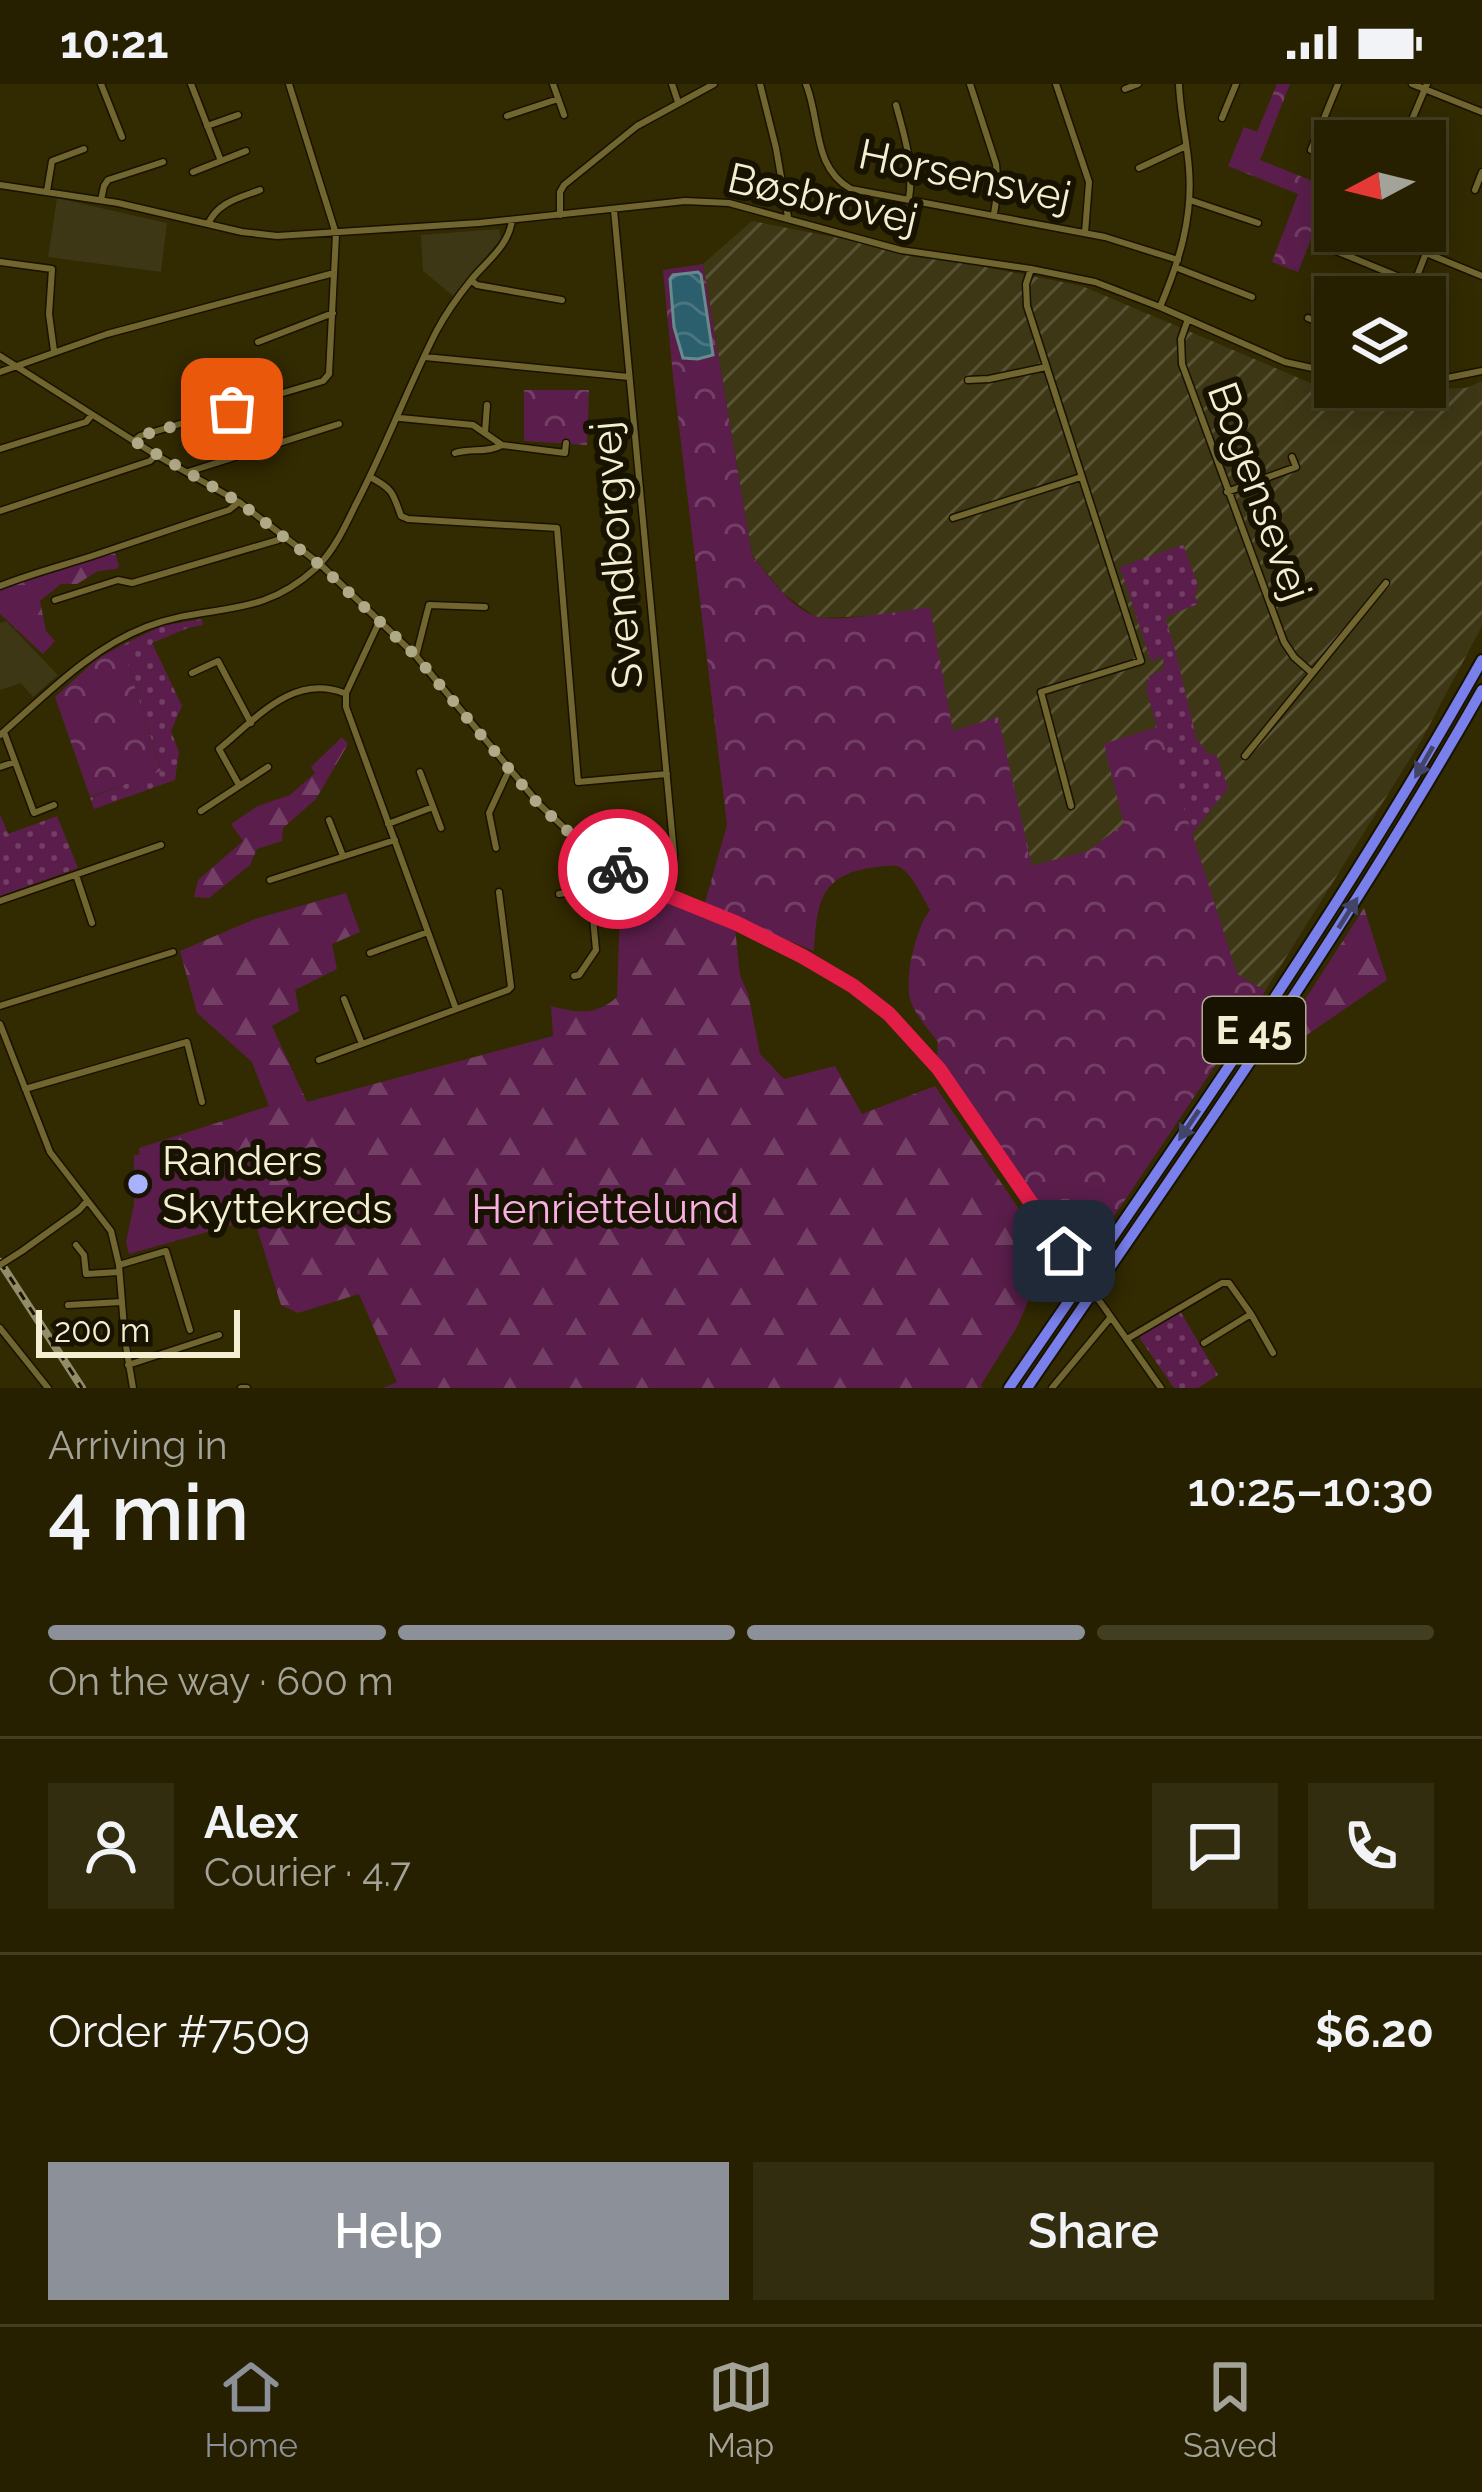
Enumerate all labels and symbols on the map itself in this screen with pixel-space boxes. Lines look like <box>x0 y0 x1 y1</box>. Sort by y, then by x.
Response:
north arrow <box>1314 120 1446 252</box>
street label: Horsensvej <box>854 129 1075 222</box>
street label: Bøsbrovej <box>723 153 923 244</box>
pin <box>181 358 283 460</box>
street label: Bogensevej <box>1197 376 1322 607</box>
street label: Svendborgvej <box>580 419 653 691</box>
one-way arrow <box>1414 745 1435 779</box>
courier <box>558 809 678 929</box>
one-way arrow <box>1336 897 1358 930</box>
road number: E 45 <box>1203 997 1305 1063</box>
one-way arrow <box>1178 1108 1201 1141</box>
place label: Randers Skyttekreds <box>162 1136 392 1233</box>
marker: Randers Skyttekreds <box>125 1171 151 1197</box>
park label: Henriettelund <box>471 1184 739 1233</box>
pin <box>1013 1200 1115 1302</box>
scale bar <box>36 1304 240 1357</box>

